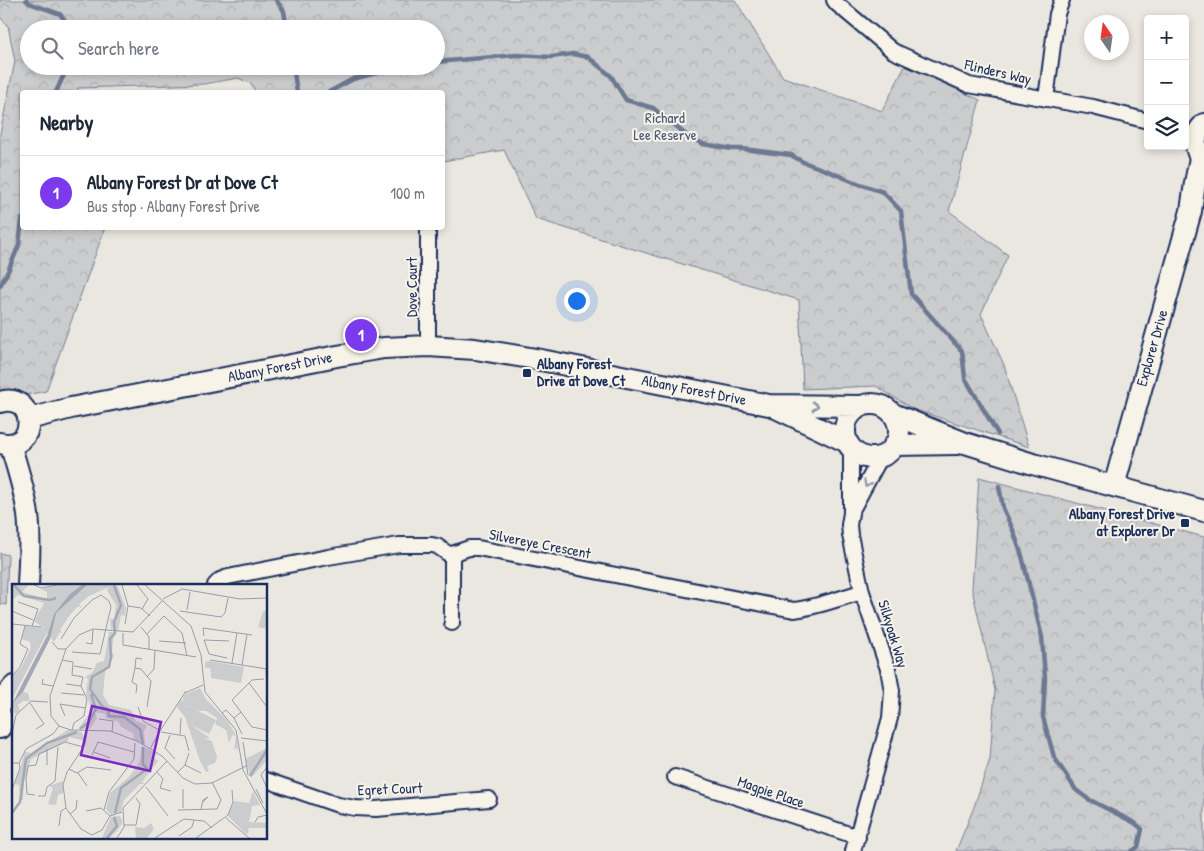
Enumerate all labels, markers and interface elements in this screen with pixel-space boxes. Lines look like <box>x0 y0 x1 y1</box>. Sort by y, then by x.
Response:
north arrow <box>1084 15 1129 60</box>
map controls <box>1144 15 1189 150</box>
button: + <box>1144 15 1189 60</box>
search box <box>20 20 445 75</box>
icon: search <box>38 34 66 62</box>
text: Search here <box>78 35 159 61</box>
street label: Flinders Way <box>962 53 1034 89</box>
button: − <box>1144 60 1189 105</box>
button: layers <box>1144 105 1189 150</box>
park label: Richard Lee Reserve <box>633 107 697 145</box>
text: Nearby <box>40 108 93 137</box>
text: Albany Forest Dr at Dove Ct <box>87 169 278 195</box>
text: 1 <box>53 182 59 204</box>
text: 100 m <box>390 182 425 204</box>
text: Bus stop · Albany Forest Drive <box>87 195 260 217</box>
street label: Dove Court <box>401 256 422 317</box>
your location <box>564 288 590 314</box>
street label: Explorer Drive <box>1131 307 1173 389</box>
pin: 1 <box>345 316 377 354</box>
street label: Albany Forest Drive <box>226 346 334 387</box>
place label: Albany Forest Drive at Dove Ct <box>537 353 626 391</box>
marker: Albany Forest Drive at Dove Ct <box>521 367 533 379</box>
street label: Albany Forest Drive <box>640 369 748 410</box>
one-way arrow <box>812 401 819 411</box>
one-way arrow <box>863 479 873 488</box>
place label: Albany Forest Drive at Explorer Dr <box>1069 503 1175 542</box>
marker: Albany Forest Drive at Explorer Dr <box>1179 517 1191 529</box>
street label: Silvereye Crescent <box>487 523 594 564</box>
inset map <box>12 584 268 838</box>
street label: Silkyoak Way <box>873 597 914 670</box>
street label: Magpie Place <box>735 770 807 813</box>
street label: Egret Court <box>357 777 424 800</box>

